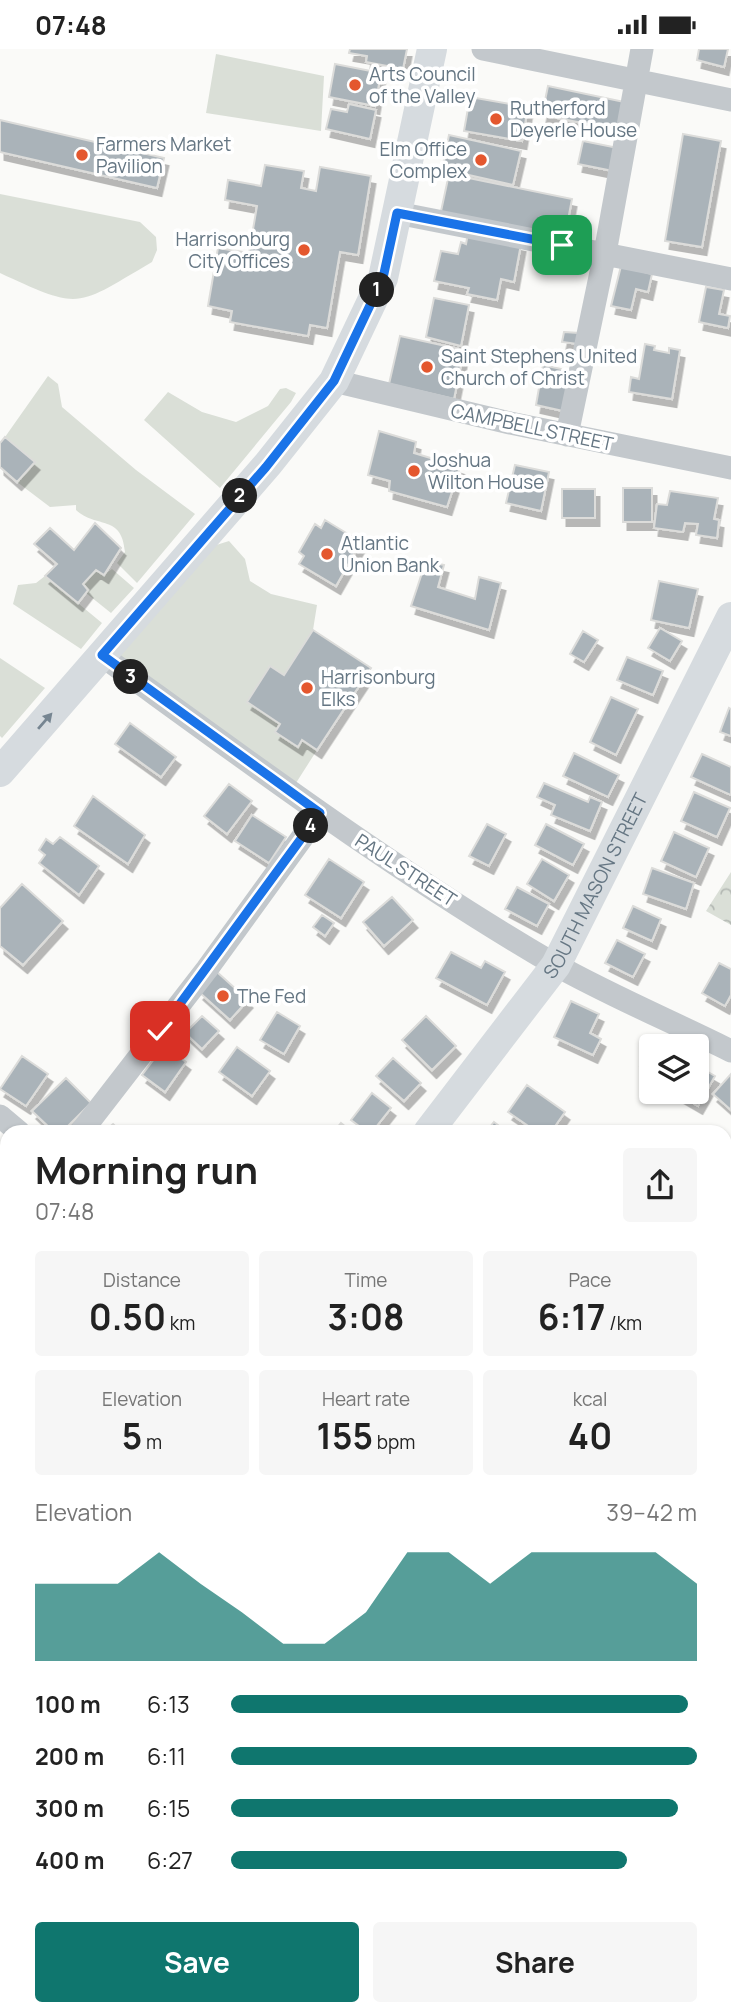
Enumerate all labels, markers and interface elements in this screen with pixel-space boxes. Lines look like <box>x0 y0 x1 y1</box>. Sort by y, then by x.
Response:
text: 07:48 <box>35 7 107 43</box>
place label: Arts Council of the Valley <box>369 61 476 109</box>
marker: Arts Council of the Valley <box>347 77 363 93</box>
place label: Rutherford Deyerle House <box>510 95 637 143</box>
marker: Rutherford Deyerle House <box>488 111 504 127</box>
place label: Farmers Market Pavilion <box>96 131 231 179</box>
place label: Elm Office Complex <box>379 136 467 184</box>
marker: Farmers Market Pavilion <box>74 147 90 163</box>
marker: Elm Office Complex <box>473 152 489 168</box>
pin <box>532 215 592 275</box>
place label: Harrisonburg City Offices <box>176 226 290 274</box>
icon: arrive <box>543 226 581 264</box>
marker: Harrisonburg City Offices <box>296 242 312 258</box>
pin: 1 <box>360 273 394 307</box>
text: 1 <box>372 276 381 302</box>
place label: Saint Stephens United Church of Christ <box>441 343 637 391</box>
marker: Saint Stephens United Church of Christ <box>419 359 435 375</box>
street label: CAMPBELL STREET <box>448 397 616 457</box>
place label: Joshua Wilton House <box>428 447 544 495</box>
marker: Joshua Wilton House <box>406 463 422 479</box>
pin: 2 <box>222 479 258 513</box>
text: 2 <box>234 482 245 508</box>
place label: Atlantic Union Bank <box>341 530 440 578</box>
marker: Atlantic Union Bank <box>319 546 335 562</box>
pin: 3 <box>114 659 148 695</box>
text: 3 <box>125 663 136 689</box>
place label: Harrisonburg Elks <box>321 664 435 712</box>
marker: Harrisonburg Elks <box>299 680 315 696</box>
one-way arrow <box>37 712 53 730</box>
street label: SOUTH MASON STREET <box>537 788 654 984</box>
pin: 4 <box>294 809 328 843</box>
text: 4 <box>305 812 316 838</box>
street label: PAUL STREET <box>350 827 462 913</box>
place label: The Fed <box>237 983 306 1009</box>
marker: The Fed <box>215 988 231 1004</box>
pin <box>130 1001 190 1061</box>
icon: check <box>141 1012 179 1050</box>
map controls <box>639 1034 709 1104</box>
button: layers <box>639 1034 709 1104</box>
text: Morning run <box>35 1143 258 1195</box>
button: share <box>623 1148 697 1222</box>
text: 07:48 <box>35 1195 94 1227</box>
text: Distance <box>103 1267 181 1293</box>
text: Time <box>345 1267 387 1293</box>
text: Pace <box>569 1267 611 1293</box>
text: 0.50 <box>89 1293 166 1341</box>
text: 3:08 <box>328 1293 404 1341</box>
text: 6:17 <box>538 1293 606 1341</box>
text: km <box>166 1310 195 1336</box>
text: /km <box>606 1310 642 1336</box>
text: Elevation <box>102 1386 182 1412</box>
text: Heart rate <box>322 1386 410 1412</box>
text: kcal <box>573 1386 607 1412</box>
text: 5 <box>122 1412 142 1460</box>
text: 155 <box>317 1412 373 1460</box>
text: 40 <box>568 1412 612 1460</box>
text: m <box>142 1429 162 1455</box>
text: bpm <box>373 1429 415 1455</box>
text: Elevation <box>35 1496 132 1528</box>
text: 39–42 m <box>606 1496 697 1528</box>
text: 100 m <box>35 1688 101 1720</box>
text: 6:13 <box>147 1688 190 1720</box>
text: 200 m <box>35 1740 104 1772</box>
text: 6:11 <box>147 1740 186 1772</box>
text: 300 m <box>35 1792 104 1824</box>
text: 6:15 <box>147 1792 190 1824</box>
text: 400 m <box>35 1844 105 1876</box>
text: 6:27 <box>147 1844 193 1876</box>
button: Save <box>35 1922 359 2002</box>
button: Share <box>373 1922 697 2002</box>

